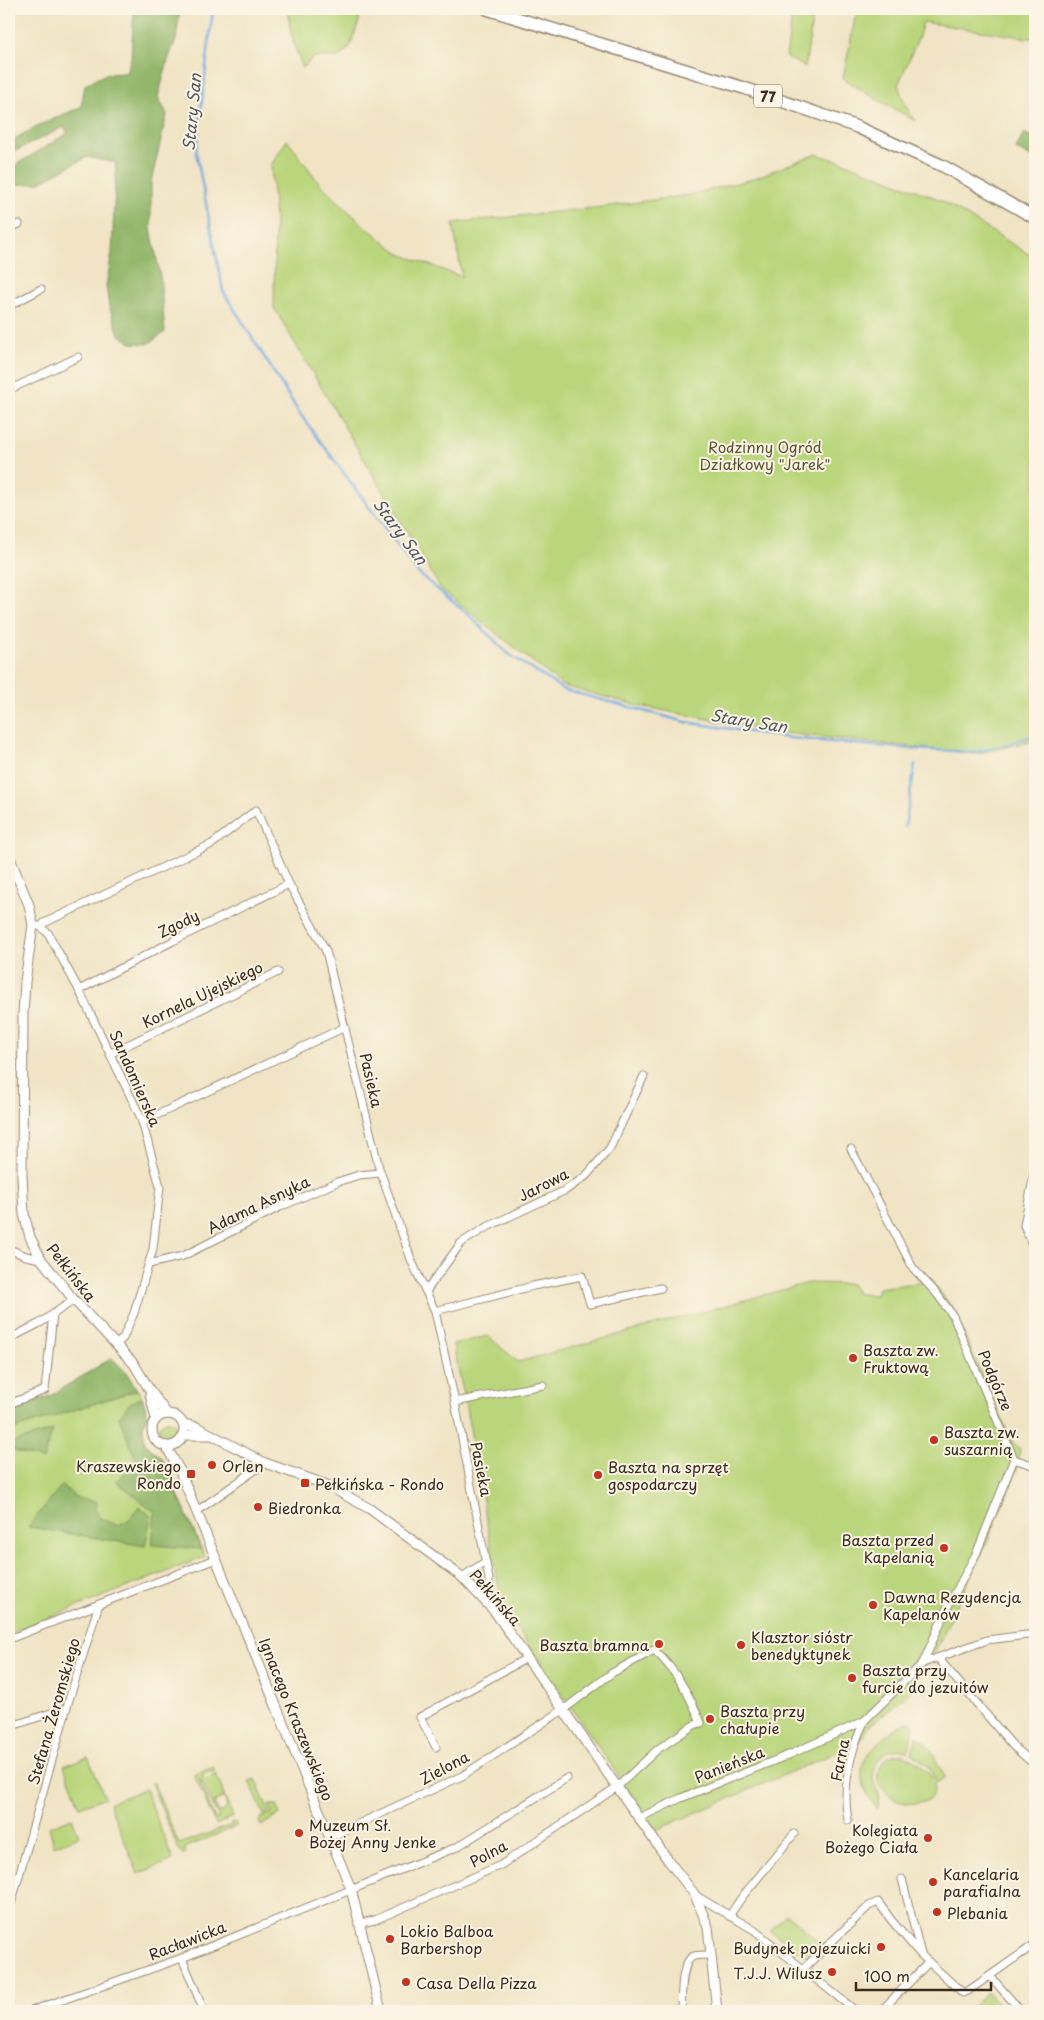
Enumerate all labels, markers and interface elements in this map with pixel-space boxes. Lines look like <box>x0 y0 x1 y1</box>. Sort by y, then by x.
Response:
water label: Stary San <box>176 71 206 152</box>
road number: 77 <box>754 84 782 108</box>
park label: Rodzinny Ogród Działkowy "Jarek" <box>699 435 831 475</box>
water label: Stary San <box>368 493 435 570</box>
water label: Stary San <box>709 702 790 738</box>
street label: Zgody <box>154 903 202 943</box>
street label: Kornela Ujejskiego <box>138 955 266 1033</box>
street label: Sandomierska <box>104 1026 168 1131</box>
street label: Pasieka <box>355 1050 390 1110</box>
street label: Jarowa <box>514 1161 573 1206</box>
street label: Adama Asnyka <box>203 1169 314 1239</box>
street label: Pełkińska <box>42 1238 103 1307</box>
place label: Baszta zw. Fruktową <box>863 1338 939 1378</box>
street label: Podgórze <box>973 1346 1019 1414</box>
marker: Baszta zw. Fruktową <box>847 1352 859 1364</box>
place label: Baszta zw. suszarnią <box>944 1420 1020 1460</box>
marker: Baszta zw. suszarnią <box>928 1434 940 1446</box>
street label: Pasieka <box>465 1440 499 1499</box>
place label: Kraszewskiego Rondo <box>76 1454 181 1494</box>
place label: Orlen <box>222 1454 264 1477</box>
place label: Baszta na sprzęt gospodarczy <box>608 1455 729 1495</box>
marker: Orlen <box>206 1459 218 1471</box>
marker: Kraszewskiego Rondo <box>185 1468 197 1480</box>
marker: Baszta na sprzęt gospodarczy <box>592 1469 604 1481</box>
place label: Pełkińska - Rondo <box>315 1472 444 1495</box>
marker: Pełkińska - Rondo <box>299 1477 311 1489</box>
place label: Biedronka <box>268 1496 341 1519</box>
marker: Biedronka <box>252 1501 264 1513</box>
place label: Baszta przed Kapelanią <box>842 1528 935 1568</box>
marker: Baszta przed Kapelanią <box>938 1542 950 1554</box>
street label: Pełkińska <box>465 1564 528 1631</box>
place label: Dawna Rezydencja Kapelanów <box>883 1585 1021 1625</box>
marker: Dawna Rezydencja Kapelanów <box>867 1599 879 1611</box>
place label: Klasztor sióstr benedyktynek <box>751 1625 853 1665</box>
place label: Baszta bramna <box>540 1633 650 1656</box>
street label: Ignacego Kraszewskiego <box>254 1634 340 1804</box>
street label: Stefana Żeromskiego <box>21 1635 85 1787</box>
marker: Baszta bramna <box>653 1638 665 1650</box>
marker: Klasztor sióstr benedyktynek <box>735 1639 747 1651</box>
place label: Baszta przy furcie do jezuitów <box>862 1658 989 1698</box>
marker: Baszta przy furcie do jezuitów <box>846 1672 858 1684</box>
place label: Baszta przy chałupie <box>720 1699 805 1739</box>
marker: Baszta przy chałupie <box>704 1713 716 1725</box>
street label: Farna <box>824 1736 855 1783</box>
street label: Panieńska <box>690 1739 768 1788</box>
street label: Zielona <box>415 1744 473 1790</box>
place label: Muzeum Sł. Bożej Anny Jenke <box>309 1813 436 1853</box>
place label: Kolegiata Bożego Ciała <box>825 1818 919 1858</box>
marker: Muzeum Sł. Bożej Anny Jenke <box>293 1827 305 1839</box>
marker: Kolegiata Bożego Ciała <box>922 1832 934 1844</box>
street label: Polna <box>465 1833 511 1872</box>
place label: Kancelaria parafialna <box>943 1862 1021 1902</box>
marker: Kancelaria parafialna <box>927 1876 939 1888</box>
place label: Plebania <box>947 1901 1008 1924</box>
marker: Plebania <box>931 1906 943 1918</box>
street label: Racławicka <box>145 1914 230 1965</box>
place label: Lokio Balboa Barbershop <box>400 1919 494 1959</box>
marker: Lokio Balboa Barbershop <box>384 1933 396 1945</box>
place label: Budynek pojezuicki <box>733 1936 871 1959</box>
marker: Budynek pojezuicki <box>875 1941 887 1953</box>
scale bar <box>856 1960 992 1992</box>
place label: T.J.J. Wilusz <box>734 1961 822 1984</box>
text: 100 m <box>864 1964 910 1987</box>
marker: T.J.J. Wilusz <box>826 1966 838 1978</box>
place label: Casa Della Pizza <box>416 1971 537 1994</box>
marker: Casa Della Pizza <box>400 1976 412 1988</box>

